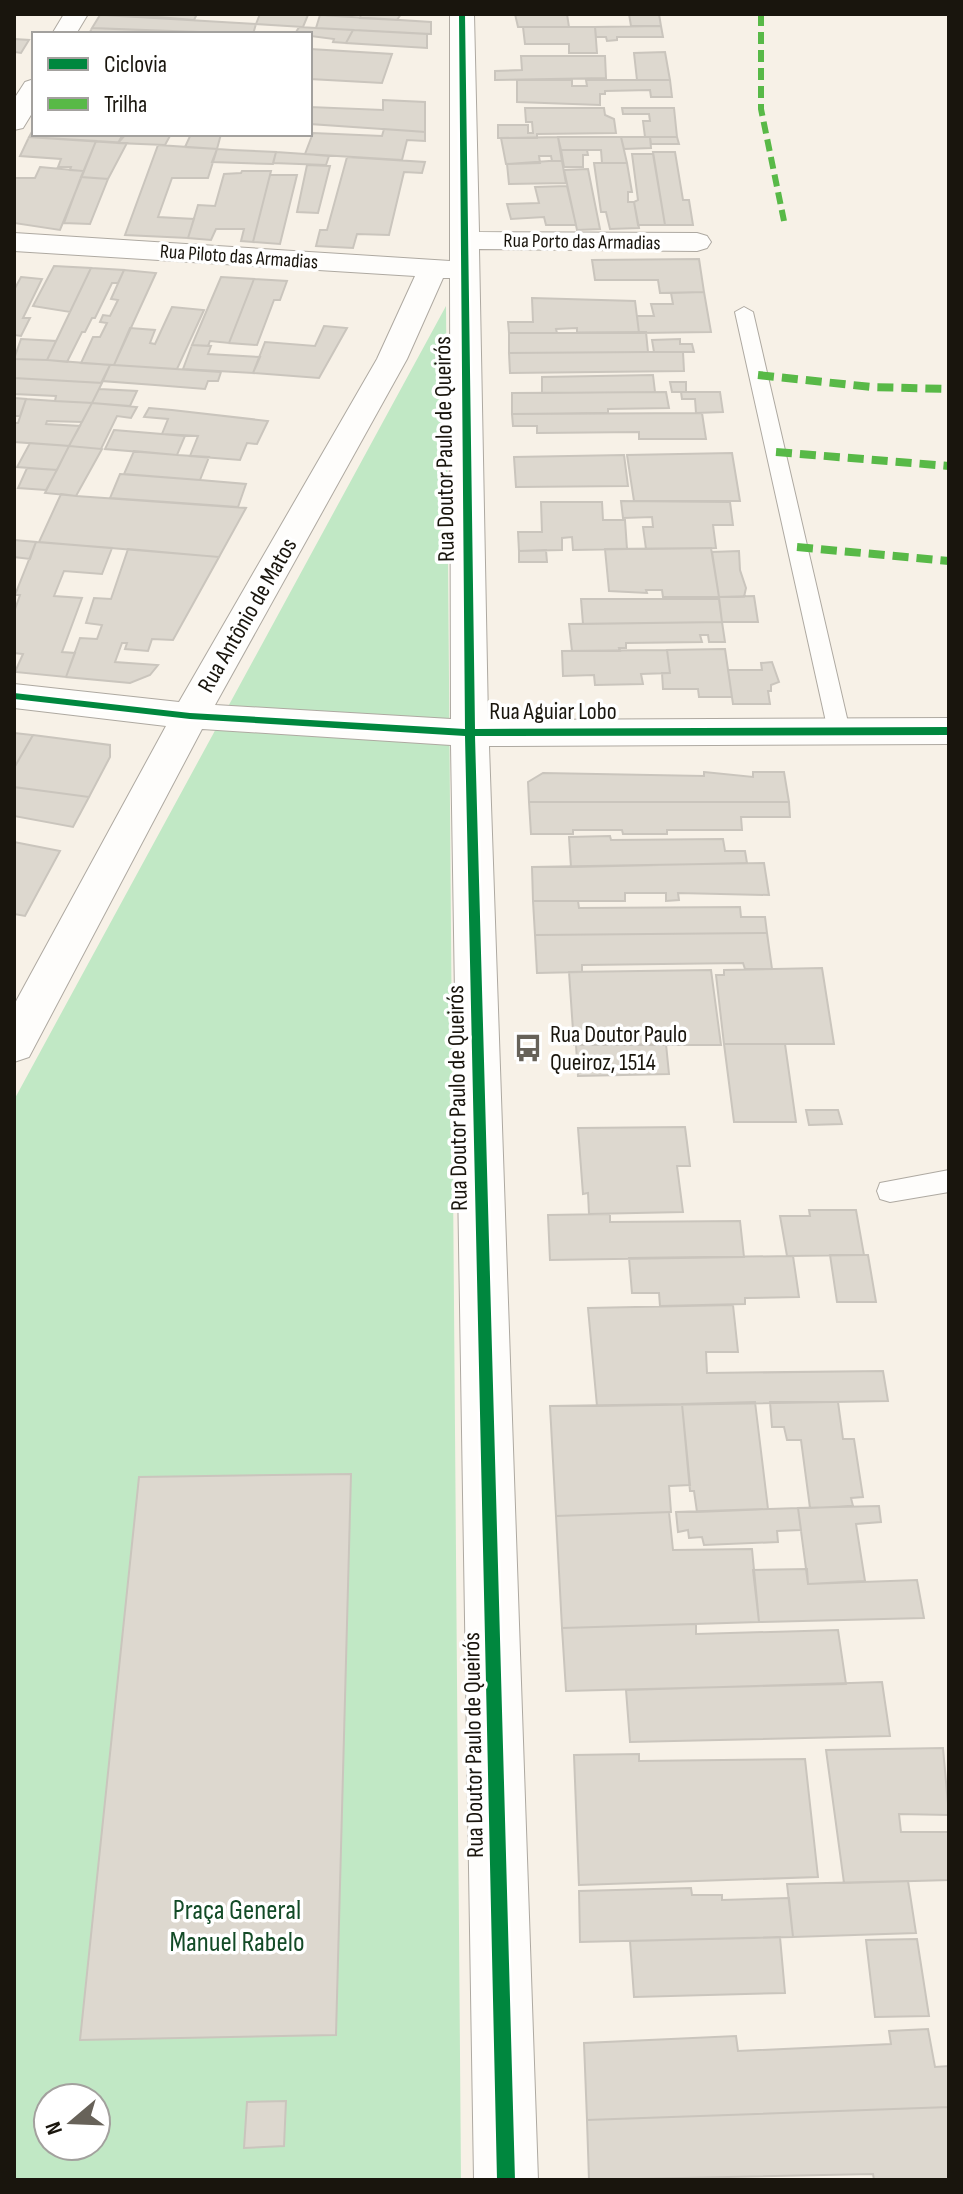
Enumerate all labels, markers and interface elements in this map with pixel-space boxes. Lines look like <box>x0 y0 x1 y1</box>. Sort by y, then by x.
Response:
legend <box>32 32 312 136</box>
text: Ciclovia <box>104 50 167 79</box>
text: Trilha <box>104 90 147 119</box>
street label: Rua Porto das Armadias <box>503 229 661 255</box>
street label: Rua Piloto das Armadias <box>159 239 319 275</box>
street label: Rua Doutor Paulo de Queirós <box>428 336 461 562</box>
street label: Rua Antônio de Matos <box>191 533 303 698</box>
street label: Rua Aguiar Lobo <box>489 697 617 726</box>
street label: Rua Doutor Paulo de Queirós <box>441 985 474 1211</box>
place label: Rua Doutor Paulo Queiroz, 1514 <box>550 1020 687 1077</box>
bus stop icon: Rua Doutor Paulo Queiroz, 1514 <box>513 1033 543 1063</box>
street label: Rua Doutor Paulo de Queirós <box>457 1632 490 1858</box>
park label: Praça General Manuel Rabelo <box>169 1894 305 1959</box>
north arrow <box>32 2082 112 2162</box>
text: N <box>40 2118 69 2138</box>

